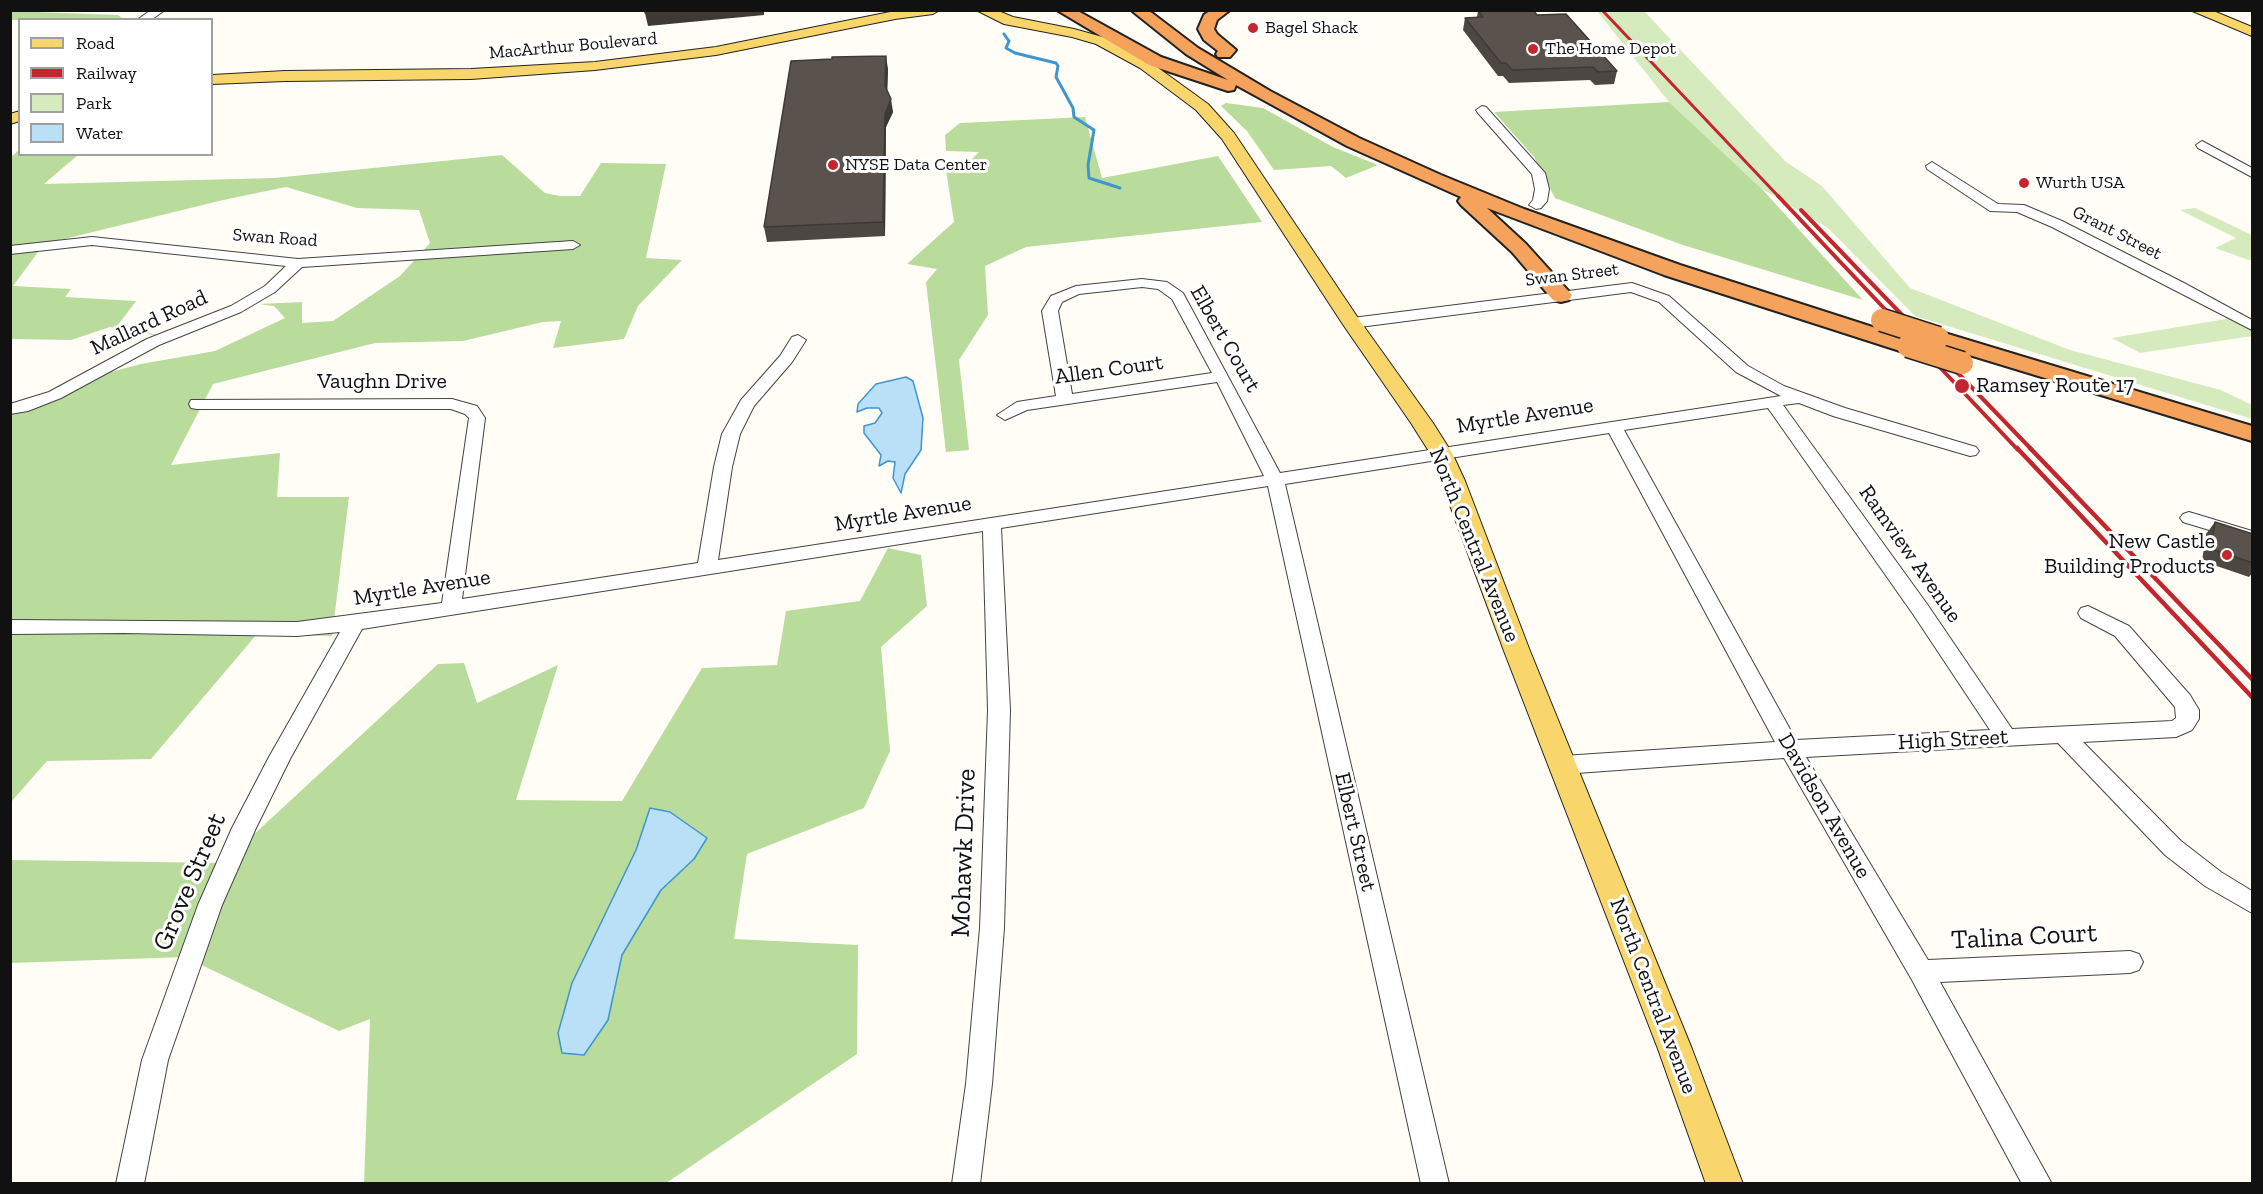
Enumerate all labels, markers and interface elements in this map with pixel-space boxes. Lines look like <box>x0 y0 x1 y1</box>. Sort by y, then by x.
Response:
place label: Bagel Shack <box>1265 17 1358 39</box>
legend <box>18 18 213 156</box>
marker: Bagel Shack <box>1246 21 1260 35</box>
street label: MacArthur Boulevard <box>488 28 658 64</box>
text: Road <box>76 32 115 54</box>
place label: The Home Depot <box>1545 38 1676 60</box>
marker: The Home Depot <box>1526 42 1540 56</box>
text: Railway <box>76 62 137 84</box>
text: Park <box>76 92 112 114</box>
text: Water <box>76 122 123 144</box>
place label: NYSE Data Center <box>845 154 987 176</box>
marker: NYSE Data Center <box>826 158 840 172</box>
place label: Wurth USA <box>2036 172 2125 194</box>
marker: Wurth USA <box>2017 176 2031 190</box>
street label: Grant Street <box>2069 201 2165 265</box>
street label: Swan Road <box>232 224 318 252</box>
street label: Swan Street <box>1524 259 1620 291</box>
street label: Elbert Court <box>1184 281 1266 397</box>
street label: Mallard Road <box>86 284 212 362</box>
street label: Allen Court <box>1053 349 1165 391</box>
street label: Vaughn Drive <box>317 369 447 395</box>
place label: Ramsey Route 17 <box>1976 373 2134 399</box>
marker: Ramsey Route 17 <box>1953 377 1971 395</box>
street label: Myrtle Avenue <box>1455 392 1595 440</box>
street label: North Central Avenue <box>1423 444 1525 646</box>
street label: Ramview Avenue <box>1853 480 1967 628</box>
street label: Myrtle Avenue <box>833 490 973 538</box>
place label: New Castle Building Products <box>2044 529 2215 580</box>
marker: New Castle Building Products <box>2220 548 2234 562</box>
street label: Myrtle Avenue <box>352 564 492 612</box>
street label: High Street <box>1897 724 2009 756</box>
street label: Davidson Avenue <box>1772 729 1876 883</box>
street label: Mohawk Drive <box>945 768 983 938</box>
street label: Elbert Street <box>1329 770 1381 894</box>
street label: Grove Street <box>146 808 234 956</box>
street label: North Central Avenue <box>1603 894 1703 1098</box>
street label: Talina Court <box>1950 917 2098 957</box>

